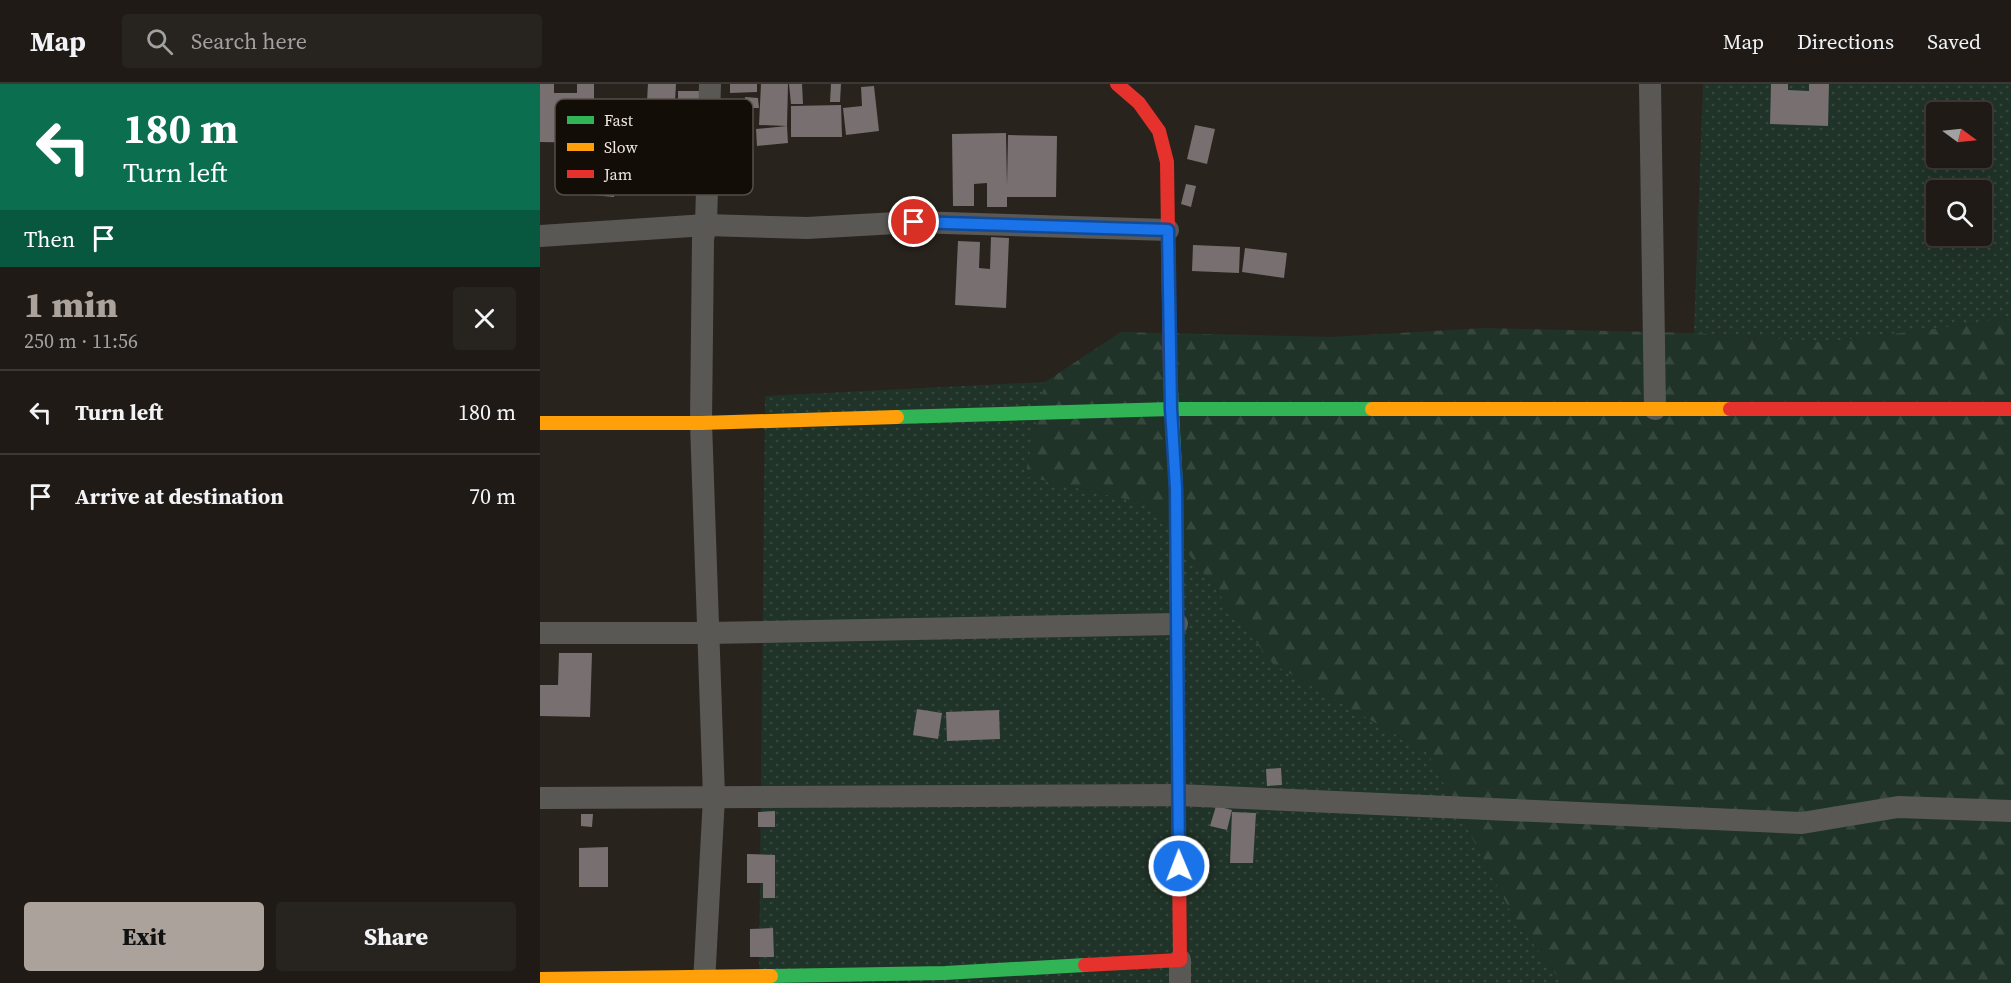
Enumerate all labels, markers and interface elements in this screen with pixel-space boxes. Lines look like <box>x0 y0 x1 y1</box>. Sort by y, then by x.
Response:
search box <box>122 14 542 68</box>
text: Map <box>30 22 86 60</box>
icon: search <box>143 25 176 58</box>
text: Search here <box>191 26 307 56</box>
text: Map <box>1723 27 1764 56</box>
text: Directions <box>1797 27 1894 56</box>
text: Saved <box>1927 27 1981 56</box>
text: 180 m <box>123 99 238 157</box>
legend <box>555 99 753 195</box>
north arrow <box>1926 102 1992 168</box>
map controls <box>1926 102 1992 246</box>
icon: left <box>24 108 102 186</box>
text: Fast <box>604 109 634 131</box>
text: Slow <box>604 136 639 158</box>
text: Turn left <box>123 154 227 191</box>
text: Jam <box>603 163 632 185</box>
button: search <box>1926 180 1992 246</box>
pin <box>888 196 939 247</box>
icon: arrive <box>897 205 930 238</box>
icon: arrive <box>87 222 120 255</box>
text: Then <box>24 224 75 254</box>
text: 1 min <box>24 280 118 329</box>
button: close <box>453 287 516 350</box>
text: 250 m · 11:56 <box>24 327 138 355</box>
icon: left <box>24 396 57 429</box>
text: Turn left <box>75 397 163 427</box>
text: 180 m <box>458 397 516 427</box>
icon: arrive <box>24 480 57 513</box>
text: Arrive at destination <box>75 481 284 511</box>
text: 70 m <box>469 481 516 511</box>
position arrow <box>1147 834 1211 898</box>
button: Exit <box>24 902 264 971</box>
button: Share <box>276 902 516 971</box>

